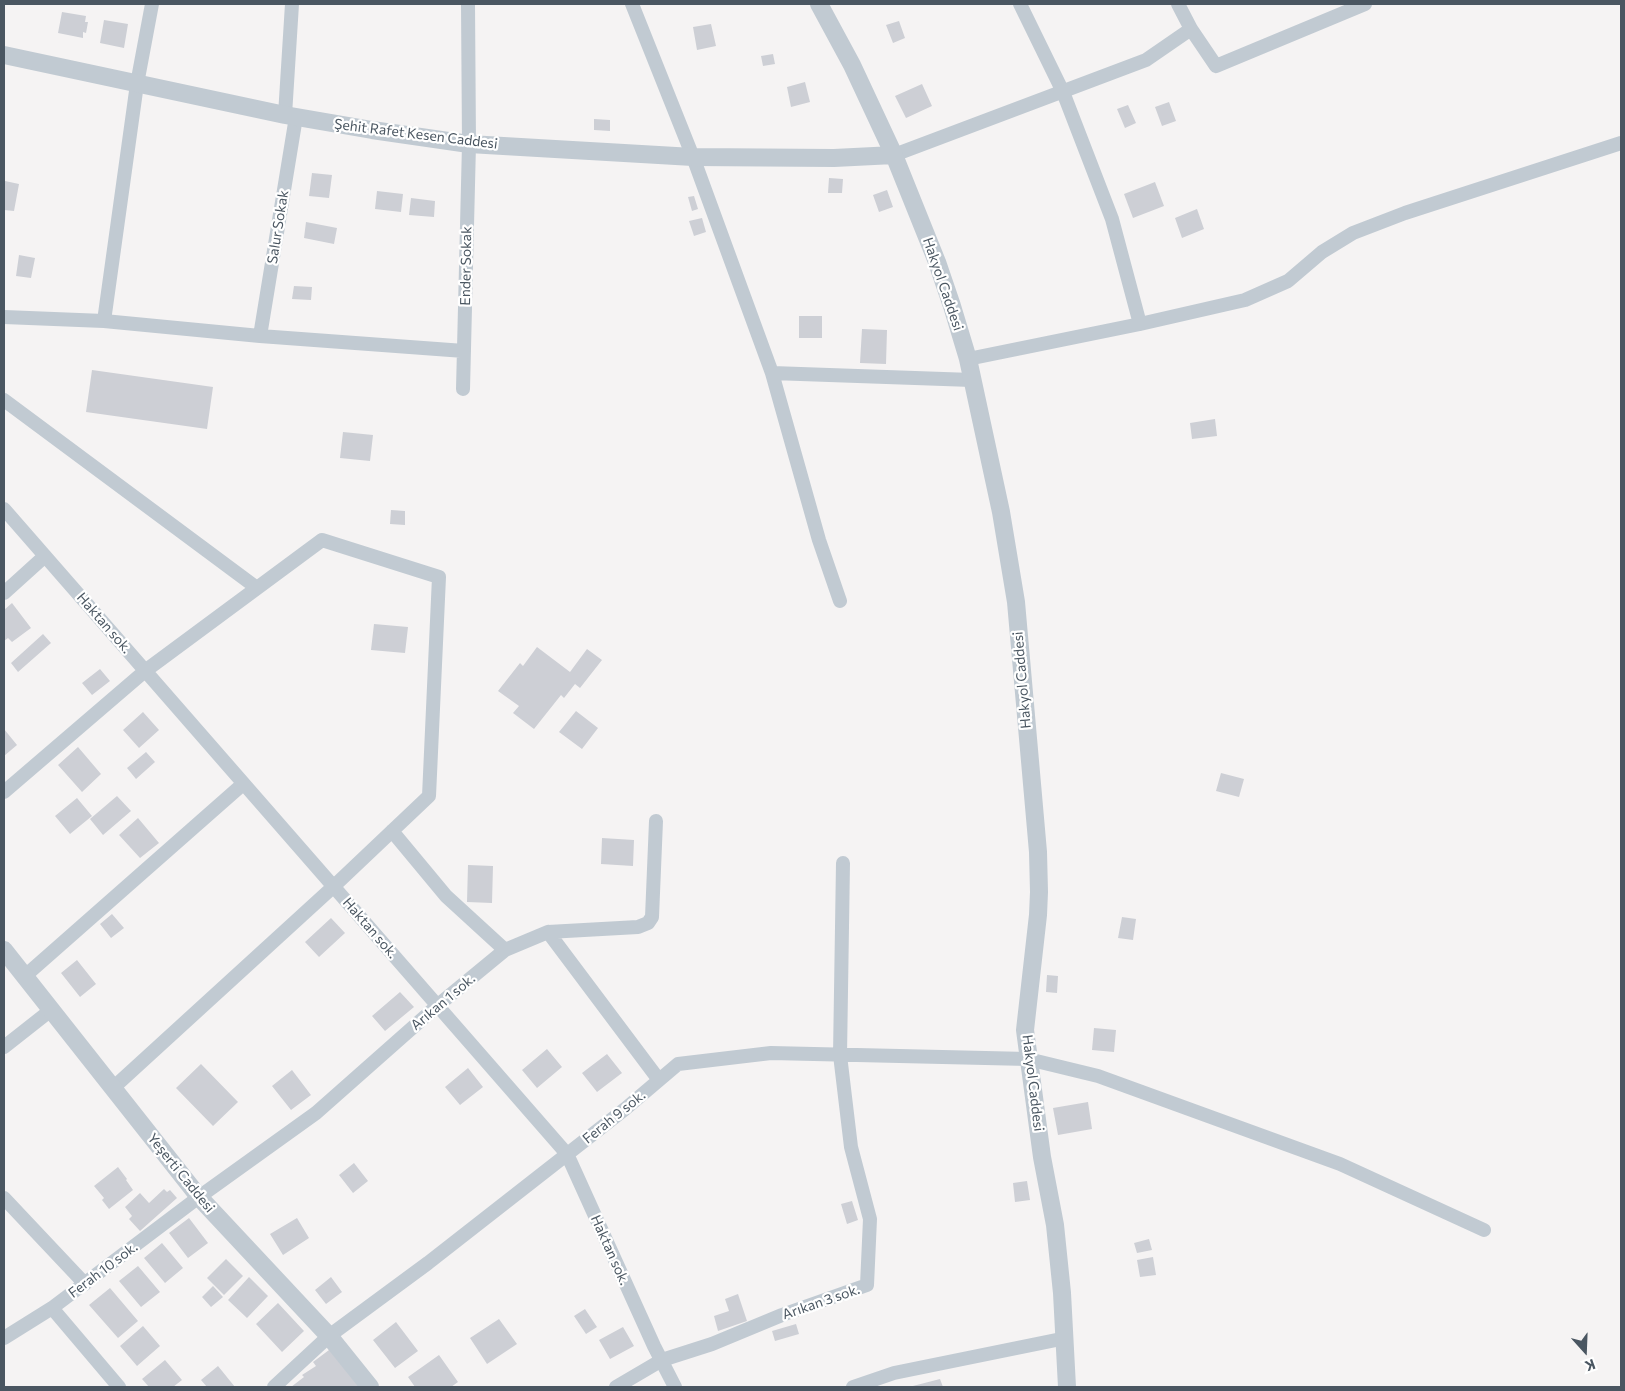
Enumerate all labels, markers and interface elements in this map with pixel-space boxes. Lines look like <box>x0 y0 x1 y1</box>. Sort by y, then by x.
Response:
street label: Şehit Rafet Kesen Caddesi <box>333 116 499 152</box>
street label: Salur Sokak <box>264 189 292 265</box>
street label: Ender Sokak <box>457 226 475 306</box>
street label: Hakyol Caddesi <box>919 235 967 333</box>
street label: Haktan sok. <box>73 589 135 657</box>
street label: Hakyol Caddesi <box>1009 631 1035 729</box>
street label: Haktan sok. <box>339 894 401 962</box>
street label: Arıkan 1 sok. <box>407 970 479 1034</box>
street label: Hakyol Caddesi <box>1019 1034 1047 1132</box>
street label: Ferah 9 sok. <box>579 1087 649 1147</box>
street label: Yeşerti Caddesi <box>144 1130 218 1216</box>
street label: Haktan sok. <box>587 1212 633 1288</box>
street label: Ferah 10 sok. <box>65 1239 141 1301</box>
street label: Arıkan 3 sok. <box>780 1281 862 1323</box>
north arrow <box>1560 1326 1610 1376</box>
text: K <box>1583 1356 1598 1375</box>

